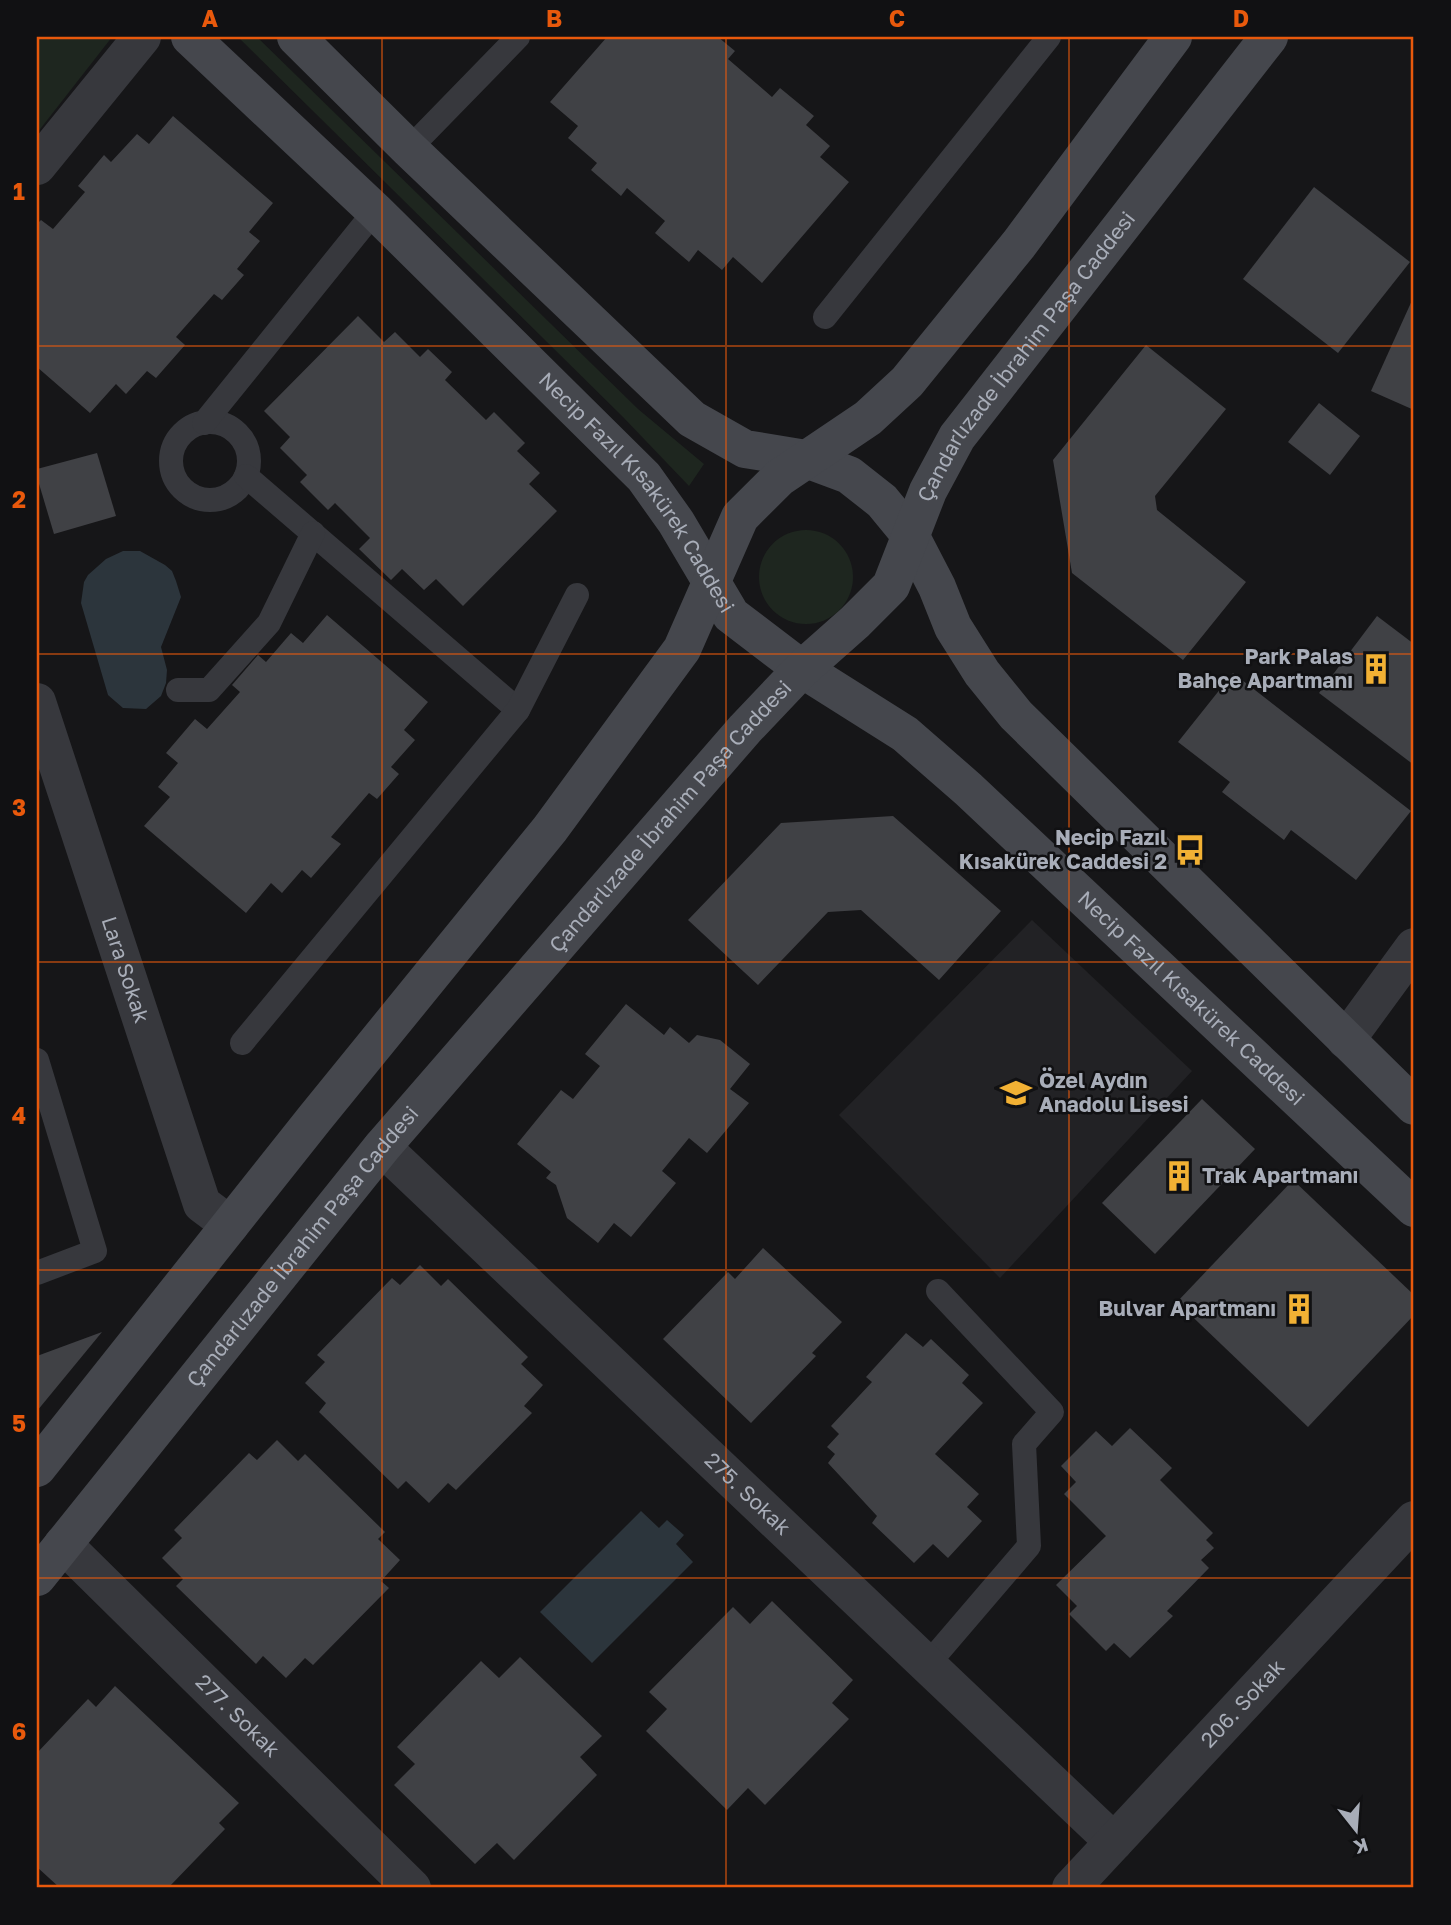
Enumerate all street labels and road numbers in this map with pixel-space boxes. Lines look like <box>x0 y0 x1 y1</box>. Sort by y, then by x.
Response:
street label: Çandarlızade İbrahim Paşa Caddesi <box>911 206 1140 505</box>
street label: Necip Fazıl Kısakürek Caddesi <box>534 366 741 617</box>
street label: Çandarlızade İbrahim Paşa Caddesi <box>543 674 796 957</box>
street label: Necip Fazıl Kısakürek Caddesi <box>1073 885 1310 1110</box>
street label: Lara Sokak <box>96 913 156 1026</box>
street label: Çandarlızade İbrahim Paşa Caddesi <box>181 1100 424 1392</box>
street label: 275. Sokak <box>700 1447 797 1540</box>
street label: 206. Sokak <box>1195 1653 1290 1752</box>
street label: 277. Sokak <box>191 1668 286 1762</box>

